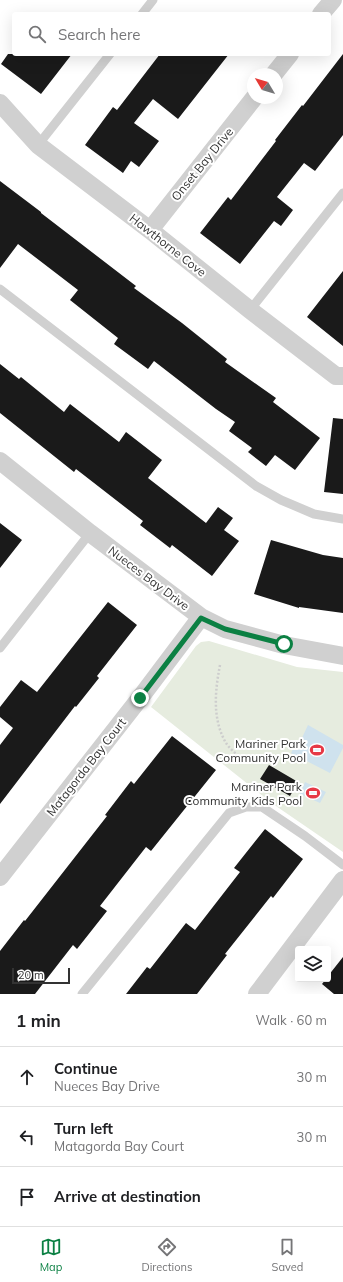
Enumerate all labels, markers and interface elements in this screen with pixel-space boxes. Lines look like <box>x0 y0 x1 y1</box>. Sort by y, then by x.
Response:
search box <box>12 12 331 56</box>
icon: search <box>26 23 48 45</box>
text: Search here <box>58 25 140 44</box>
north arrow <box>247 68 283 104</box>
street label: Onset Bay Drive <box>168 124 236 204</box>
street label: Hawthorne Cove <box>127 210 209 280</box>
street label: Nueces Bay Drive <box>105 543 193 613</box>
route start <box>275 635 293 653</box>
route end <box>131 689 149 707</box>
street label: Matagorda Bay Court <box>43 715 129 819</box>
place label: Mariner Park Community Pool <box>216 736 307 765</box>
sports icon: Mariner Park Community Pool <box>309 742 325 758</box>
place label: Mariner Park Community Kids Pool <box>185 779 303 808</box>
sports icon: Mariner Park Community Kids Pool <box>305 785 321 801</box>
map controls <box>295 946 331 982</box>
button: layers <box>295 946 331 982</box>
scale bar <box>12 966 70 985</box>
text: 20 m <box>18 968 44 982</box>
text: 1 min <box>16 1010 61 1031</box>
text: Walk · 60 m <box>256 1012 327 1028</box>
text: Continue <box>54 1059 117 1078</box>
icon: ahead <box>16 1066 38 1088</box>
text: 30 m <box>297 1069 327 1085</box>
text: Nueces Bay Drive <box>54 1078 160 1094</box>
text: Turn left <box>54 1119 113 1138</box>
icon: left <box>16 1126 38 1148</box>
text: 30 m <box>297 1129 327 1145</box>
text: Matagorda Bay Court <box>54 1138 184 1154</box>
icon: arrive <box>16 1186 38 1208</box>
text: Arrive at destination <box>54 1187 201 1206</box>
tab: Map <box>40 1236 62 1274</box>
tab: Directions <box>142 1236 192 1274</box>
tab: Saved <box>272 1236 303 1274</box>

